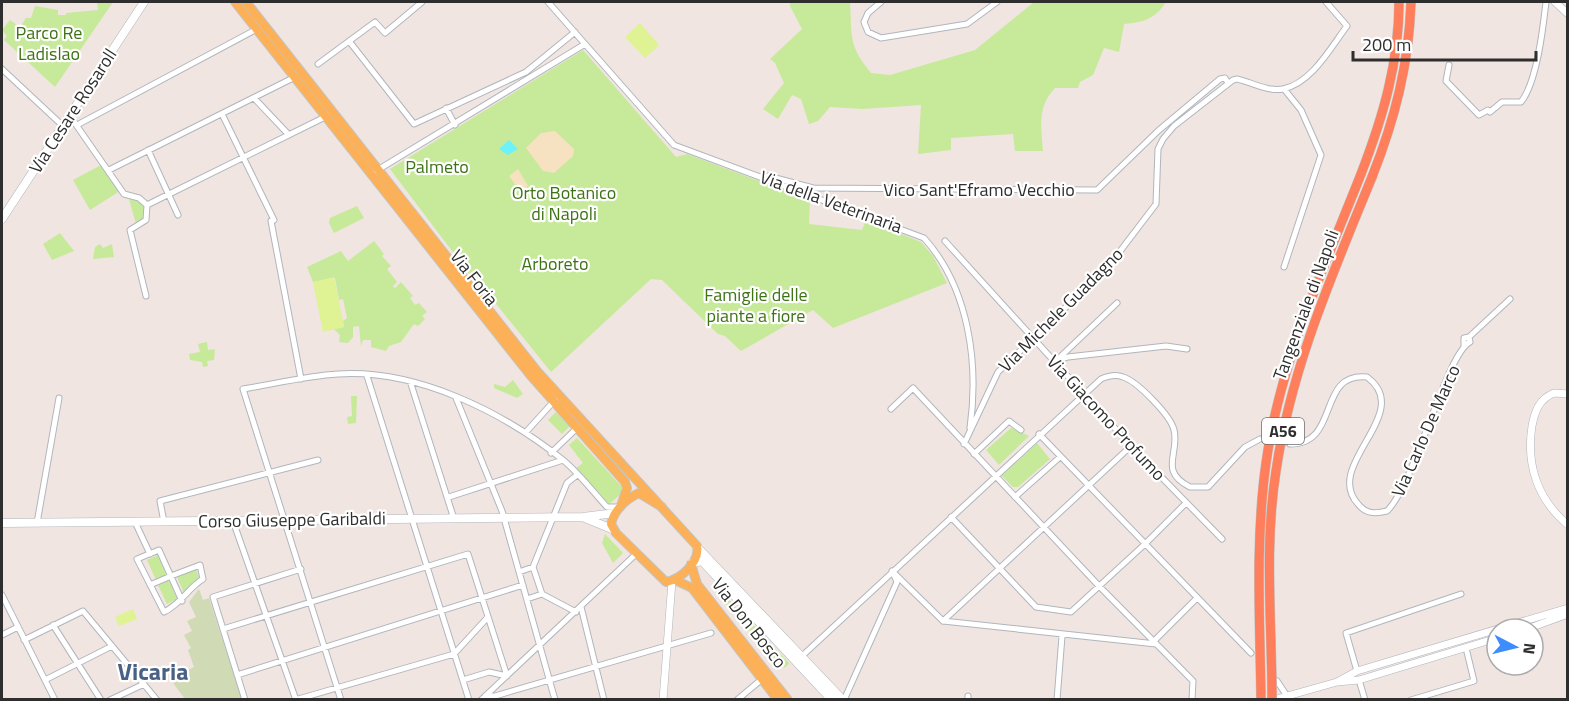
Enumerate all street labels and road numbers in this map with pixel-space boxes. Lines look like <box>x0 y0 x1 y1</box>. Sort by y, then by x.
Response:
street label: Via Cesare Rosaroll <box>22 43 123 179</box>
street label: Via della Veterinaria <box>756 163 906 240</box>
street label: Vico Sant'Eframo Vecchio <box>883 176 1075 203</box>
street label: Tangenziale di Napoli <box>1266 226 1345 384</box>
street label: Via Michele Guadagno <box>992 241 1129 378</box>
street label: Via Foria <box>444 244 505 312</box>
street label: Via Giacomo Profumo <box>1041 349 1172 487</box>
street label: Via Carlo De Marco <box>1384 360 1467 501</box>
road number: A56 <box>1262 418 1304 444</box>
street label: Corso Giuseppe Garibaldi <box>198 504 386 535</box>
street label: Via Don Bosco <box>705 572 793 674</box>

